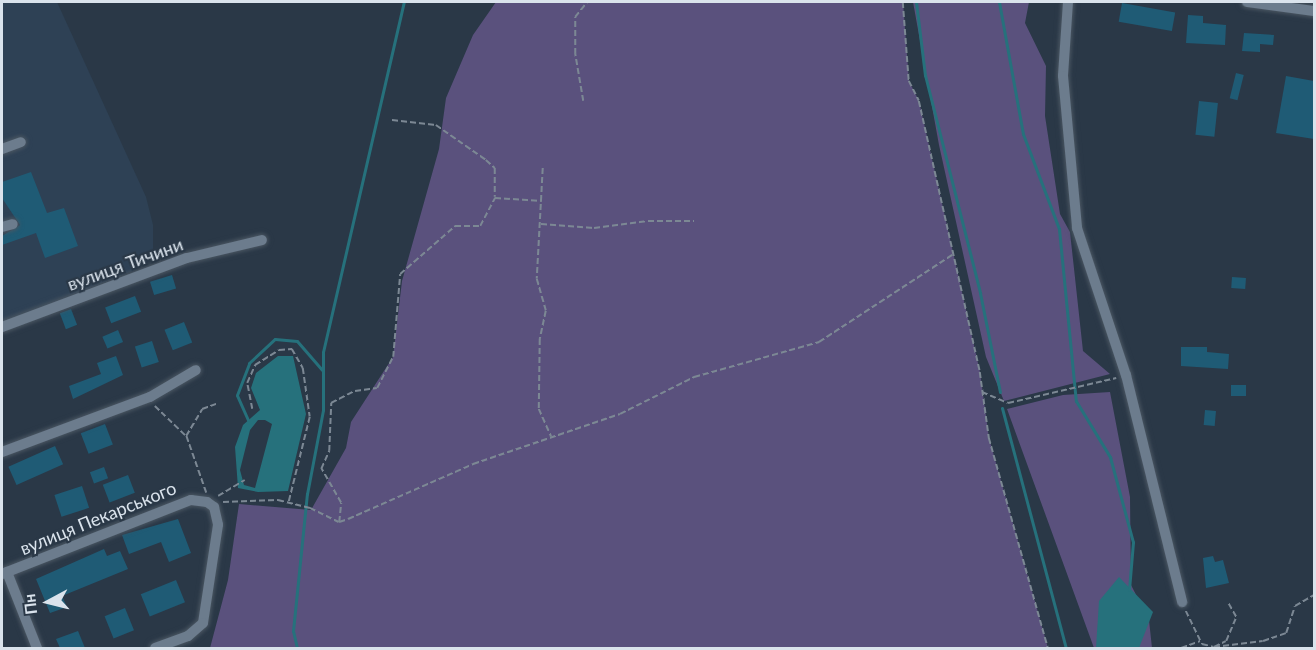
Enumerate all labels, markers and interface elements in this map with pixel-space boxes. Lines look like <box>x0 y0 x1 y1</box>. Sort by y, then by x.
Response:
street label: вулиця Тичини <box>64 233 186 295</box>
street label: вулиця Пекарського <box>17 477 179 559</box>
north arrow <box>18 572 78 632</box>
text: Пн <box>19 593 40 616</box>

